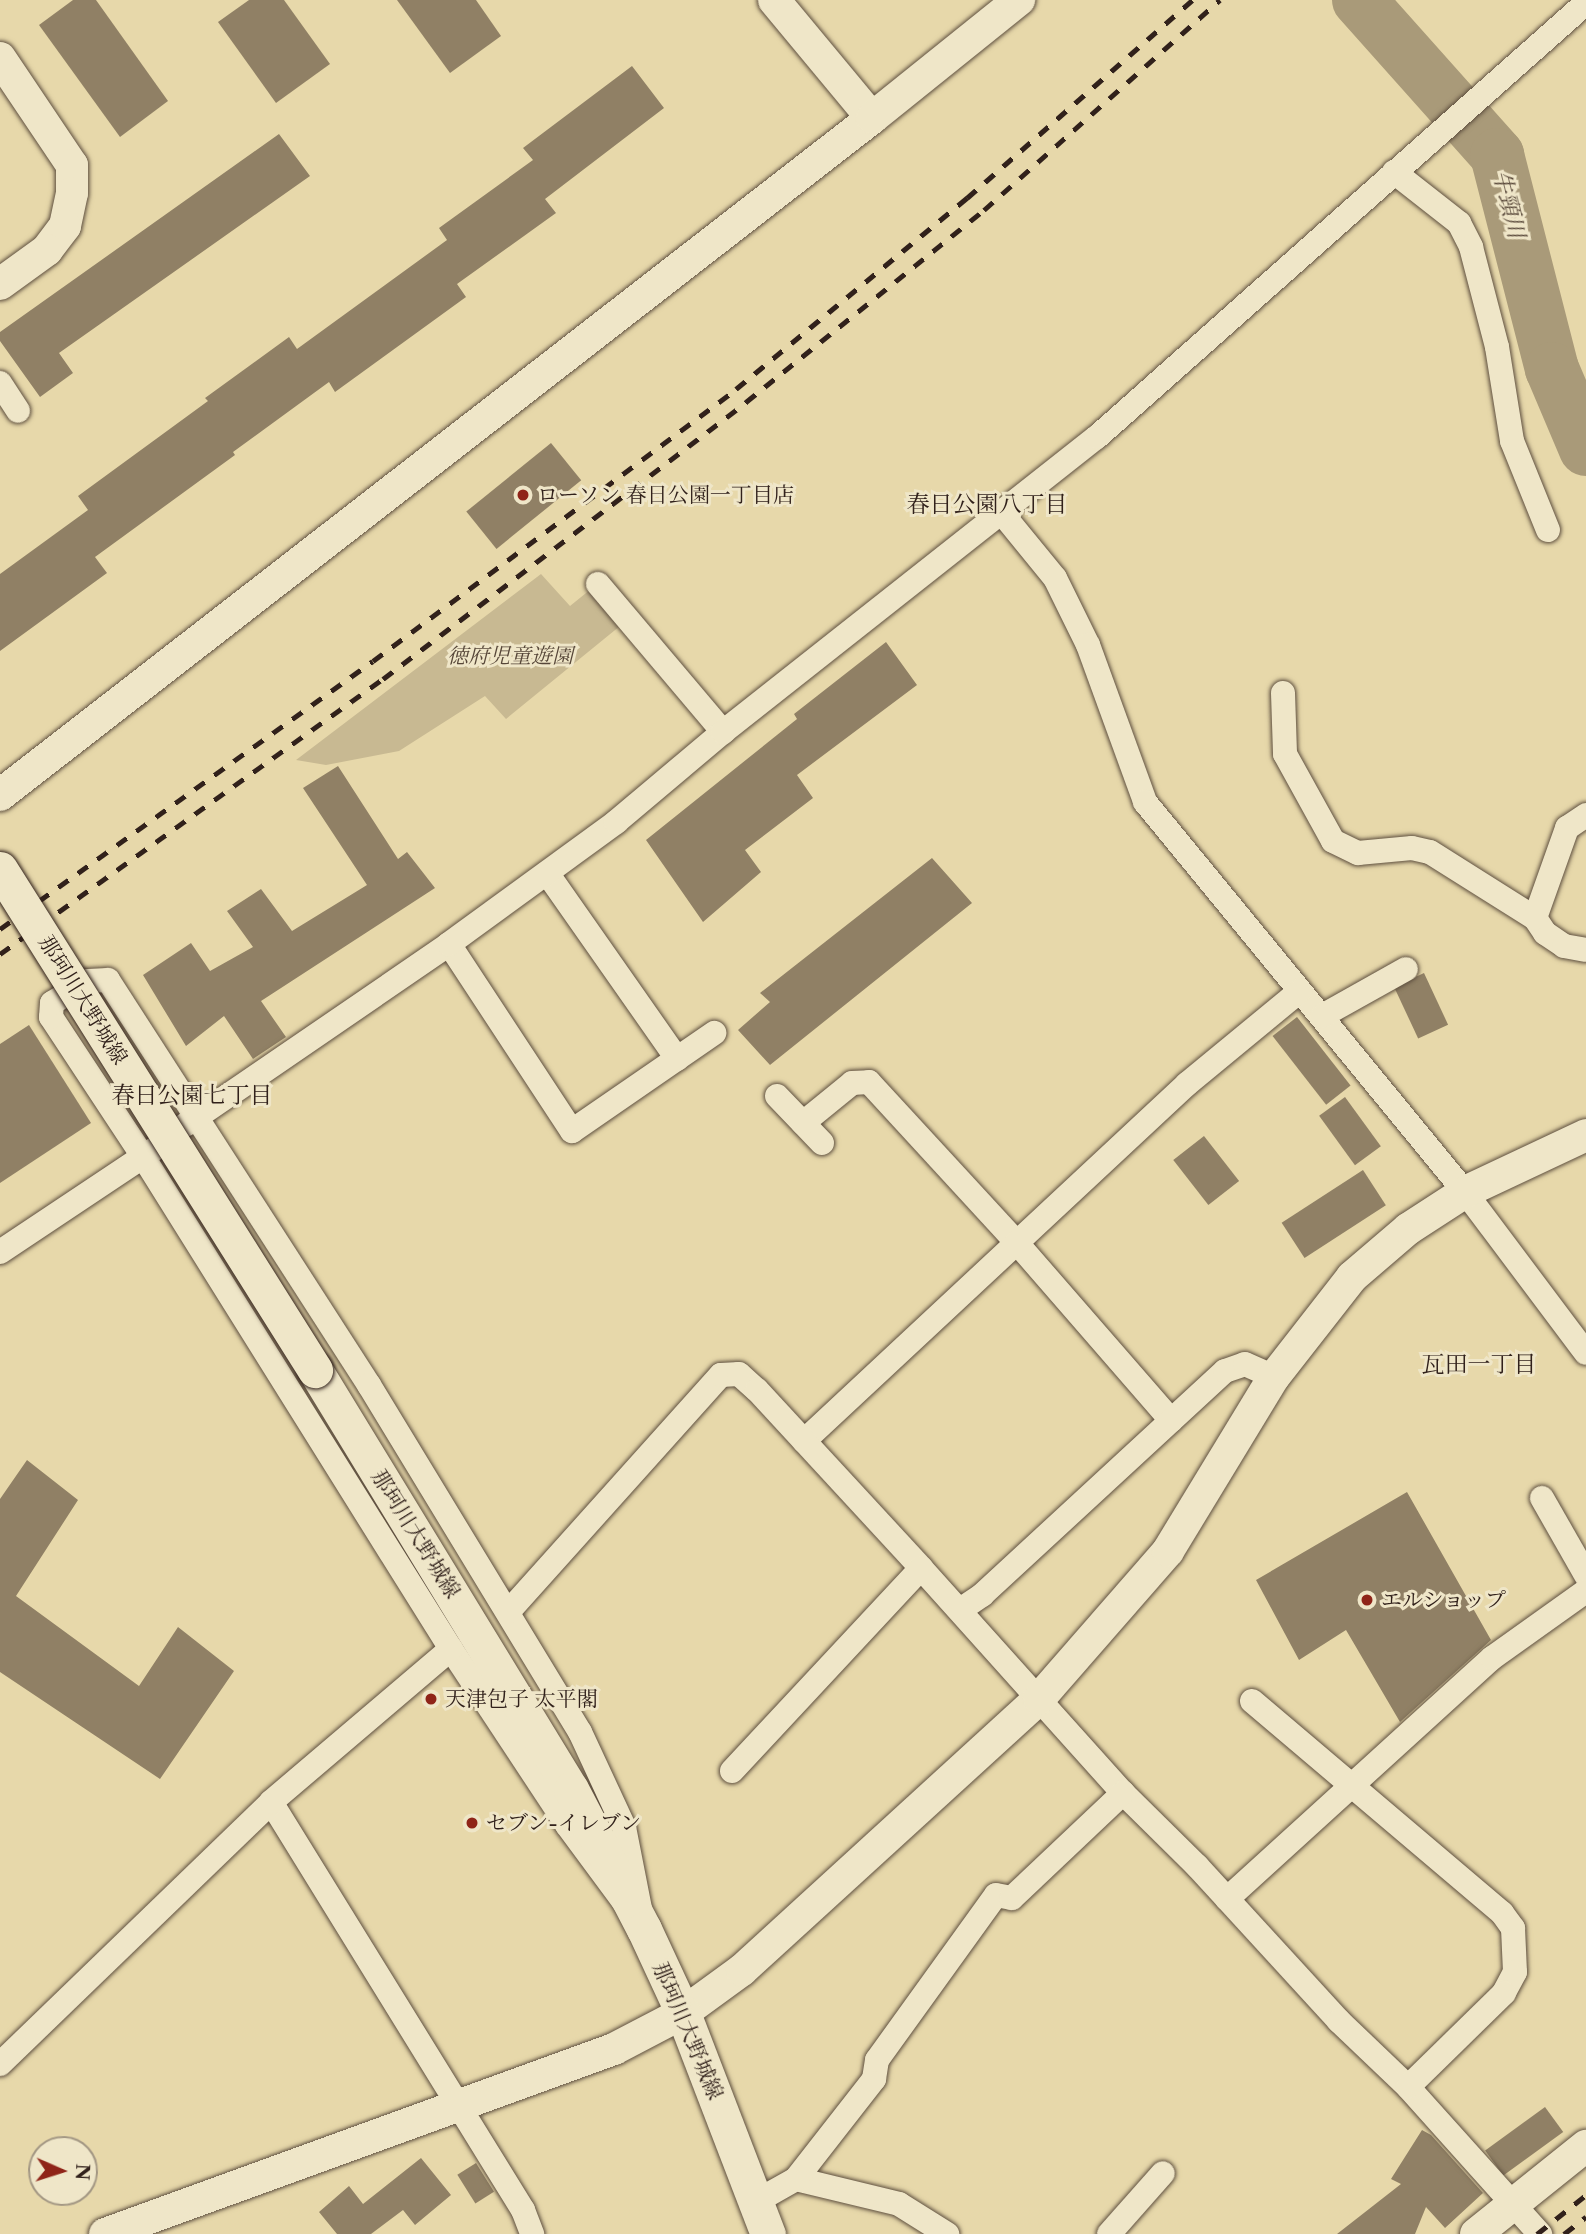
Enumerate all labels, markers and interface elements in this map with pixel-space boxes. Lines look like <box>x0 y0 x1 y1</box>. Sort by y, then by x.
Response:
water label: 牛頸川 <box>1487 167 1531 241</box>
place label: ローソン 春日公園一丁目店 <box>537 482 795 508</box>
marker: ローソン 春日公園一丁目店 <box>515 487 531 503</box>
district label: 春日公園八丁目 <box>907 490 1067 518</box>
park label: 徳府児童遊園 <box>447 643 573 669</box>
street label: 那珂川大野城線 <box>33 931 133 1069</box>
district label: 春日公園七丁目 <box>112 1081 272 1109</box>
district label: 瓦田一丁目 <box>1422 1350 1536 1378</box>
street label: 那珂川大野城線 <box>366 1465 466 1603</box>
place label: エルショップ <box>1381 1587 1507 1613</box>
marker: エルショップ <box>1359 1592 1375 1608</box>
place label: 天津包子 太平閣 <box>445 1686 598 1712</box>
marker: 天津包子 太平閣 <box>423 1691 439 1707</box>
place label: セブン-イレブン <box>486 1810 643 1836</box>
marker: セブン-イレブン <box>464 1815 480 1831</box>
street label: 那珂川大野城線 <box>648 1958 728 2104</box>
north arrow <box>28 2136 98 2206</box>
text: N <box>71 2163 94 2181</box>

